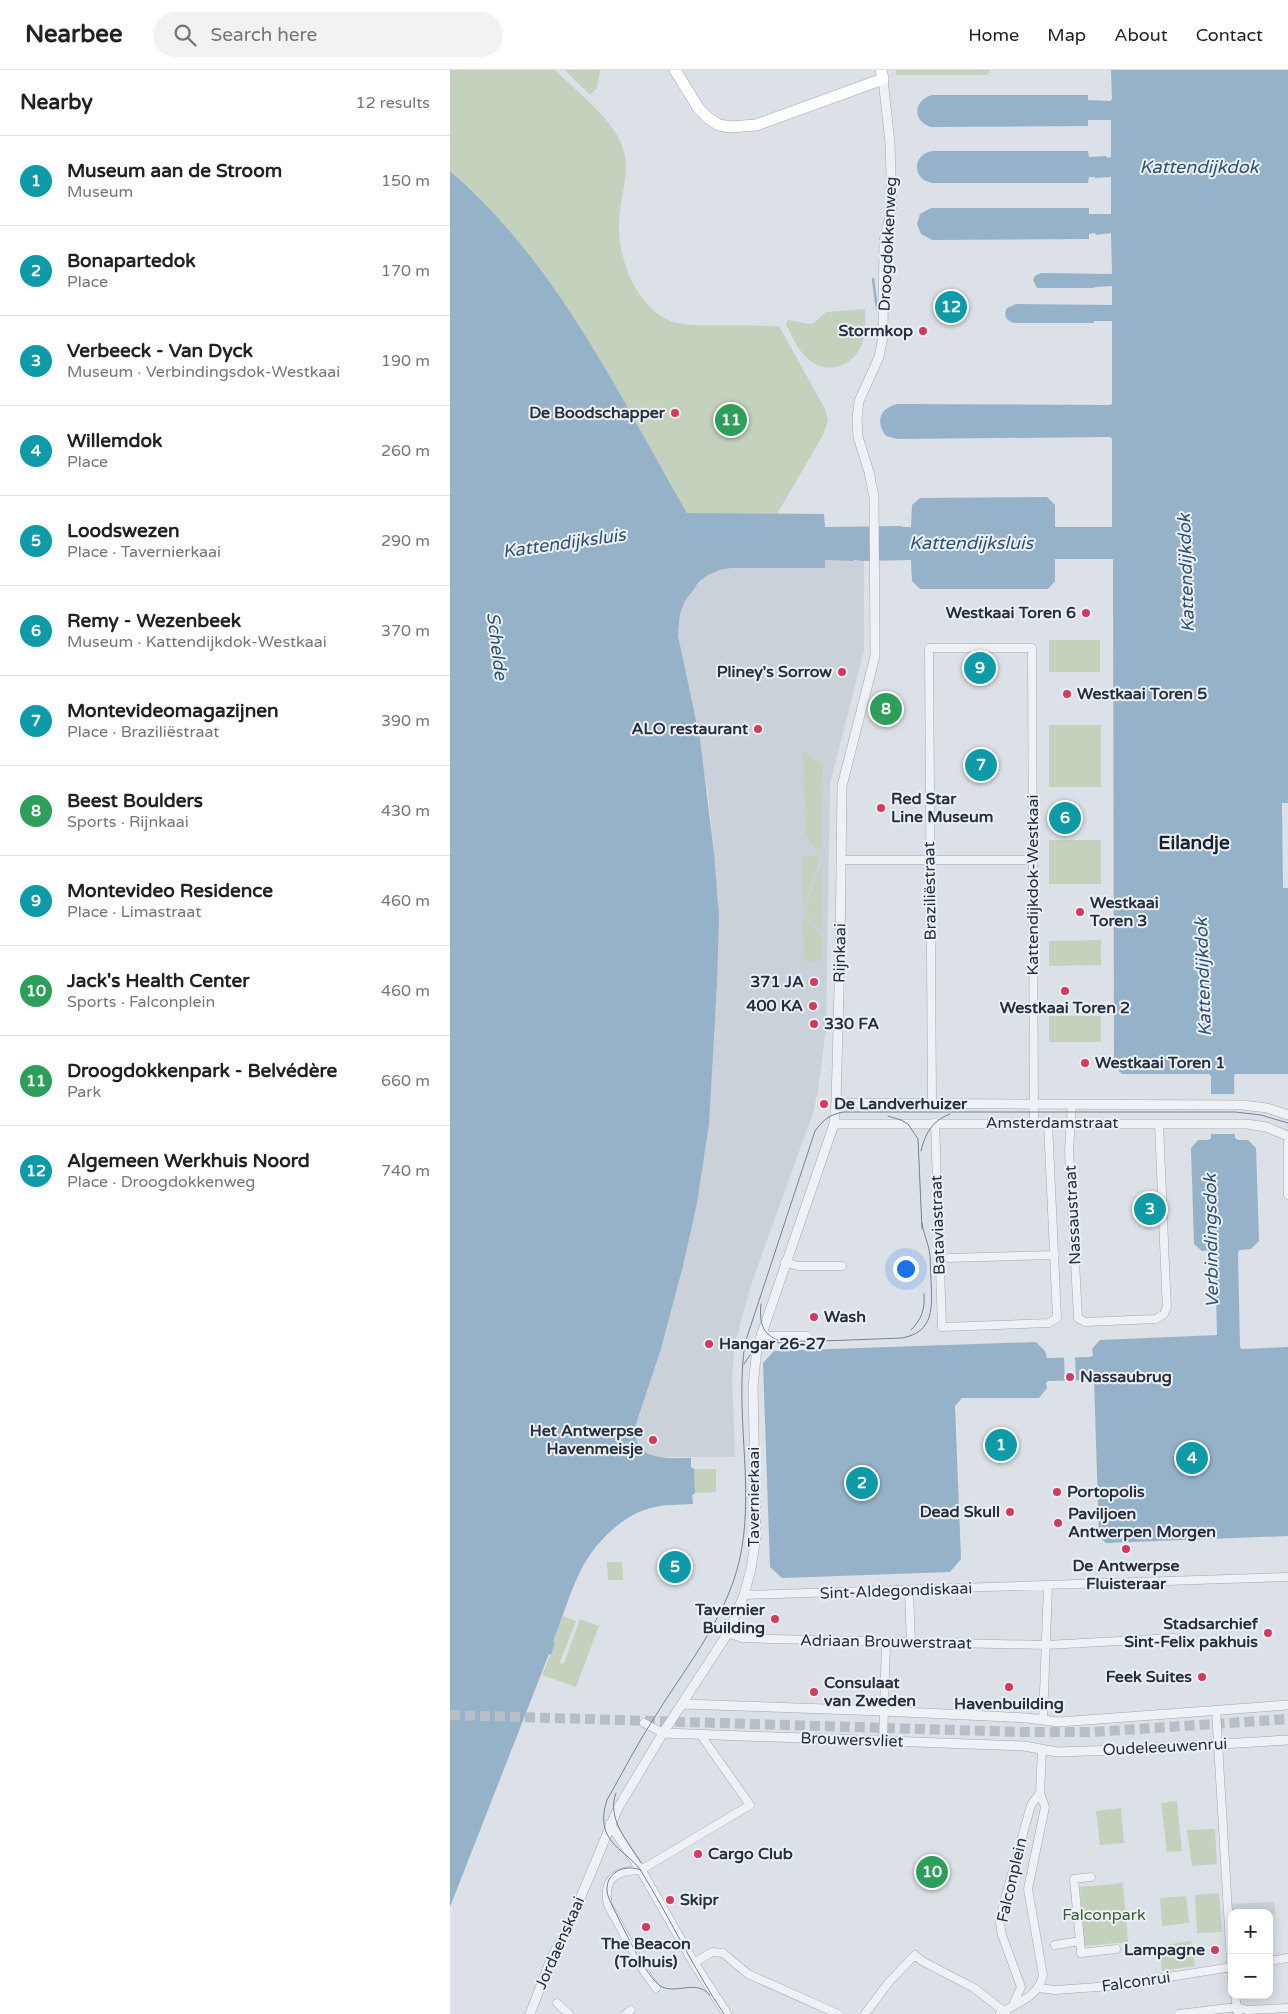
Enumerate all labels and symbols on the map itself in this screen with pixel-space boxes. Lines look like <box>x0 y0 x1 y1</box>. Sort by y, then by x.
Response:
water label: Kattendijkdok <box>1140 156 1260 178</box>
street label: Droogdokkenweg <box>874 176 902 312</box>
pin: 12 <box>935 288 967 326</box>
place label: Stormkop <box>839 321 913 341</box>
marker: Stormkop <box>917 325 929 337</box>
pin: 11 <box>715 401 747 439</box>
place label: De Boodschapper <box>529 403 666 423</box>
marker: De Boodschapper <box>669 407 681 419</box>
water label: Kattendijkdok <box>1173 512 1199 633</box>
water label: Kattendijksluis <box>501 523 628 563</box>
water label: Kattendijksluis <box>909 532 1034 554</box>
place label: Westkaai Toren 6 <box>946 603 1076 623</box>
marker: Westkaai Toren 6 <box>1080 607 1092 619</box>
water label: Schelde <box>482 611 512 682</box>
pin: 9 <box>964 649 996 687</box>
place label: Pliney's Sorrow <box>717 662 832 682</box>
marker: Pliney's Sorrow <box>836 666 848 678</box>
place label: Westkaai Toren 5 <box>1077 684 1207 704</box>
marker: Westkaai Toren 5 <box>1061 688 1073 700</box>
pin: 8 <box>870 690 902 728</box>
place label: ALO restaurant <box>632 719 749 739</box>
marker: ALO restaurant <box>752 723 764 735</box>
pin: 7 <box>965 746 997 784</box>
place label: Red Star Line Museum <box>891 789 993 827</box>
street label: Kattendijkdok-Westkaai <box>1023 795 1043 976</box>
pin: 6 <box>1049 799 1081 837</box>
marker: Red Star Line Museum <box>875 802 887 814</box>
district label: Eilandje <box>1158 832 1230 855</box>
street label: Braziliëstraat <box>919 841 941 941</box>
place label: Westkaai Toren 3 <box>1089 893 1159 931</box>
marker: Westkaai Toren 3 <box>1074 906 1086 918</box>
water label: Kattendijkdok <box>1190 916 1216 1037</box>
street label: Rijnkaai <box>829 923 851 983</box>
place label: 371 JA <box>750 972 804 992</box>
marker: 371 JA <box>808 976 820 988</box>
marker: Westkaai Toren 2 <box>1059 985 1071 997</box>
place label: 400 KA <box>746 996 803 1016</box>
place label: Westkaai Toren 2 <box>1000 998 1130 1018</box>
marker: 400 KA <box>807 1000 819 1012</box>
place label: 330 FA <box>824 1014 879 1034</box>
marker: 330 FA <box>808 1018 820 1030</box>
place label: Westkaai Toren 1 <box>1095 1053 1225 1073</box>
marker: Westkaai Toren 1 <box>1079 1057 1091 1069</box>
place label: De Landverhuizer <box>834 1094 968 1114</box>
marker: De Landverhuizer <box>818 1098 830 1110</box>
street label: Amsterdamstraat <box>986 1113 1118 1133</box>
street label: Nassaustraat <box>1060 1165 1086 1265</box>
water label: Verbindingsdok <box>1199 1172 1223 1308</box>
street label: Bataviastraat <box>926 1175 950 1275</box>
pin: 3 <box>1134 1190 1166 1228</box>
your location <box>893 1256 919 1282</box>
place label: Wash <box>824 1307 866 1327</box>
marker: Wash <box>808 1311 820 1323</box>
place label: Hangar 26-27 <box>719 1334 826 1354</box>
marker: Hangar 26-27 <box>703 1338 715 1350</box>
place label: Nassaubrug <box>1080 1367 1172 1387</box>
marker: Nassaubrug <box>1064 1371 1076 1383</box>
place label: Het Antwerpse Havenmeisje <box>530 1421 643 1459</box>
pin: 1 <box>985 1426 1017 1464</box>
marker: Het Antwerpse Havenmeisje <box>647 1434 659 1446</box>
pin: 4 <box>1176 1439 1208 1477</box>
street label: Tavernierkaai <box>744 1447 764 1547</box>
pin: 2 <box>846 1464 878 1502</box>
place label: Portopolis <box>1067 1482 1145 1502</box>
marker: Portopolis <box>1051 1486 1063 1498</box>
place label: Dead Skull <box>920 1502 1000 1522</box>
place label: Paviljoen Antwerpen Morgen <box>1068 1504 1216 1542</box>
marker: Dead Skull <box>1004 1506 1016 1518</box>
marker: Paviljoen Antwerpen Morgen <box>1052 1517 1064 1529</box>
marker: De Antwerpse Fluisteraar <box>1120 1543 1132 1555</box>
pin: 5 <box>659 1548 691 1586</box>
place label: De Antwerpse Fluisteraar <box>1073 1556 1179 1594</box>
street label: Sint-Aldegondiskaai <box>819 1578 973 1604</box>
place label: Tavernier Building <box>694 1600 766 1638</box>
marker: Tavernier Building <box>769 1613 781 1625</box>
place label: Stadsarchief Sint-Felix pakhuis <box>1124 1614 1259 1652</box>
marker: Stadsarchief Sint-Felix pakhuis <box>1262 1627 1274 1639</box>
street label: Adriaan Brouwerstraat <box>800 1631 972 1653</box>
place label: Feek Suites <box>1106 1667 1192 1687</box>
marker: Feek Suites <box>1196 1671 1208 1683</box>
place label: Consulaat van Zweden <box>824 1673 916 1711</box>
marker: Havenbuilding <box>1003 1681 1015 1693</box>
marker: Consulaat van Zweden <box>808 1686 820 1698</box>
place label: Havenbuilding <box>954 1694 1064 1714</box>
street label: Brouwersvliet <box>800 1728 904 1752</box>
street label: Oudeleeuwenrui <box>1102 1734 1228 1760</box>
street label: Falconplein <box>993 1836 1031 1924</box>
place label: Cargo Club <box>708 1844 793 1864</box>
marker: Cargo Club <box>692 1848 704 1860</box>
pin: 10 <box>916 1853 948 1891</box>
place label: Skipr <box>680 1890 720 1910</box>
street label: Jordaenskaai <box>531 1894 589 1992</box>
marker: Skipr <box>664 1894 676 1906</box>
park label: Falconpark <box>1062 1905 1146 1925</box>
marker: The Beacon (Tolhuis) <box>640 1921 652 1933</box>
place label: The Beacon (Tolhuis) <box>600 1934 691 1972</box>
place label: Lampagne <box>1124 1940 1205 1960</box>
marker: Lampagne <box>1209 1944 1221 1956</box>
street label: Falconrui <box>1100 1967 1172 1997</box>

